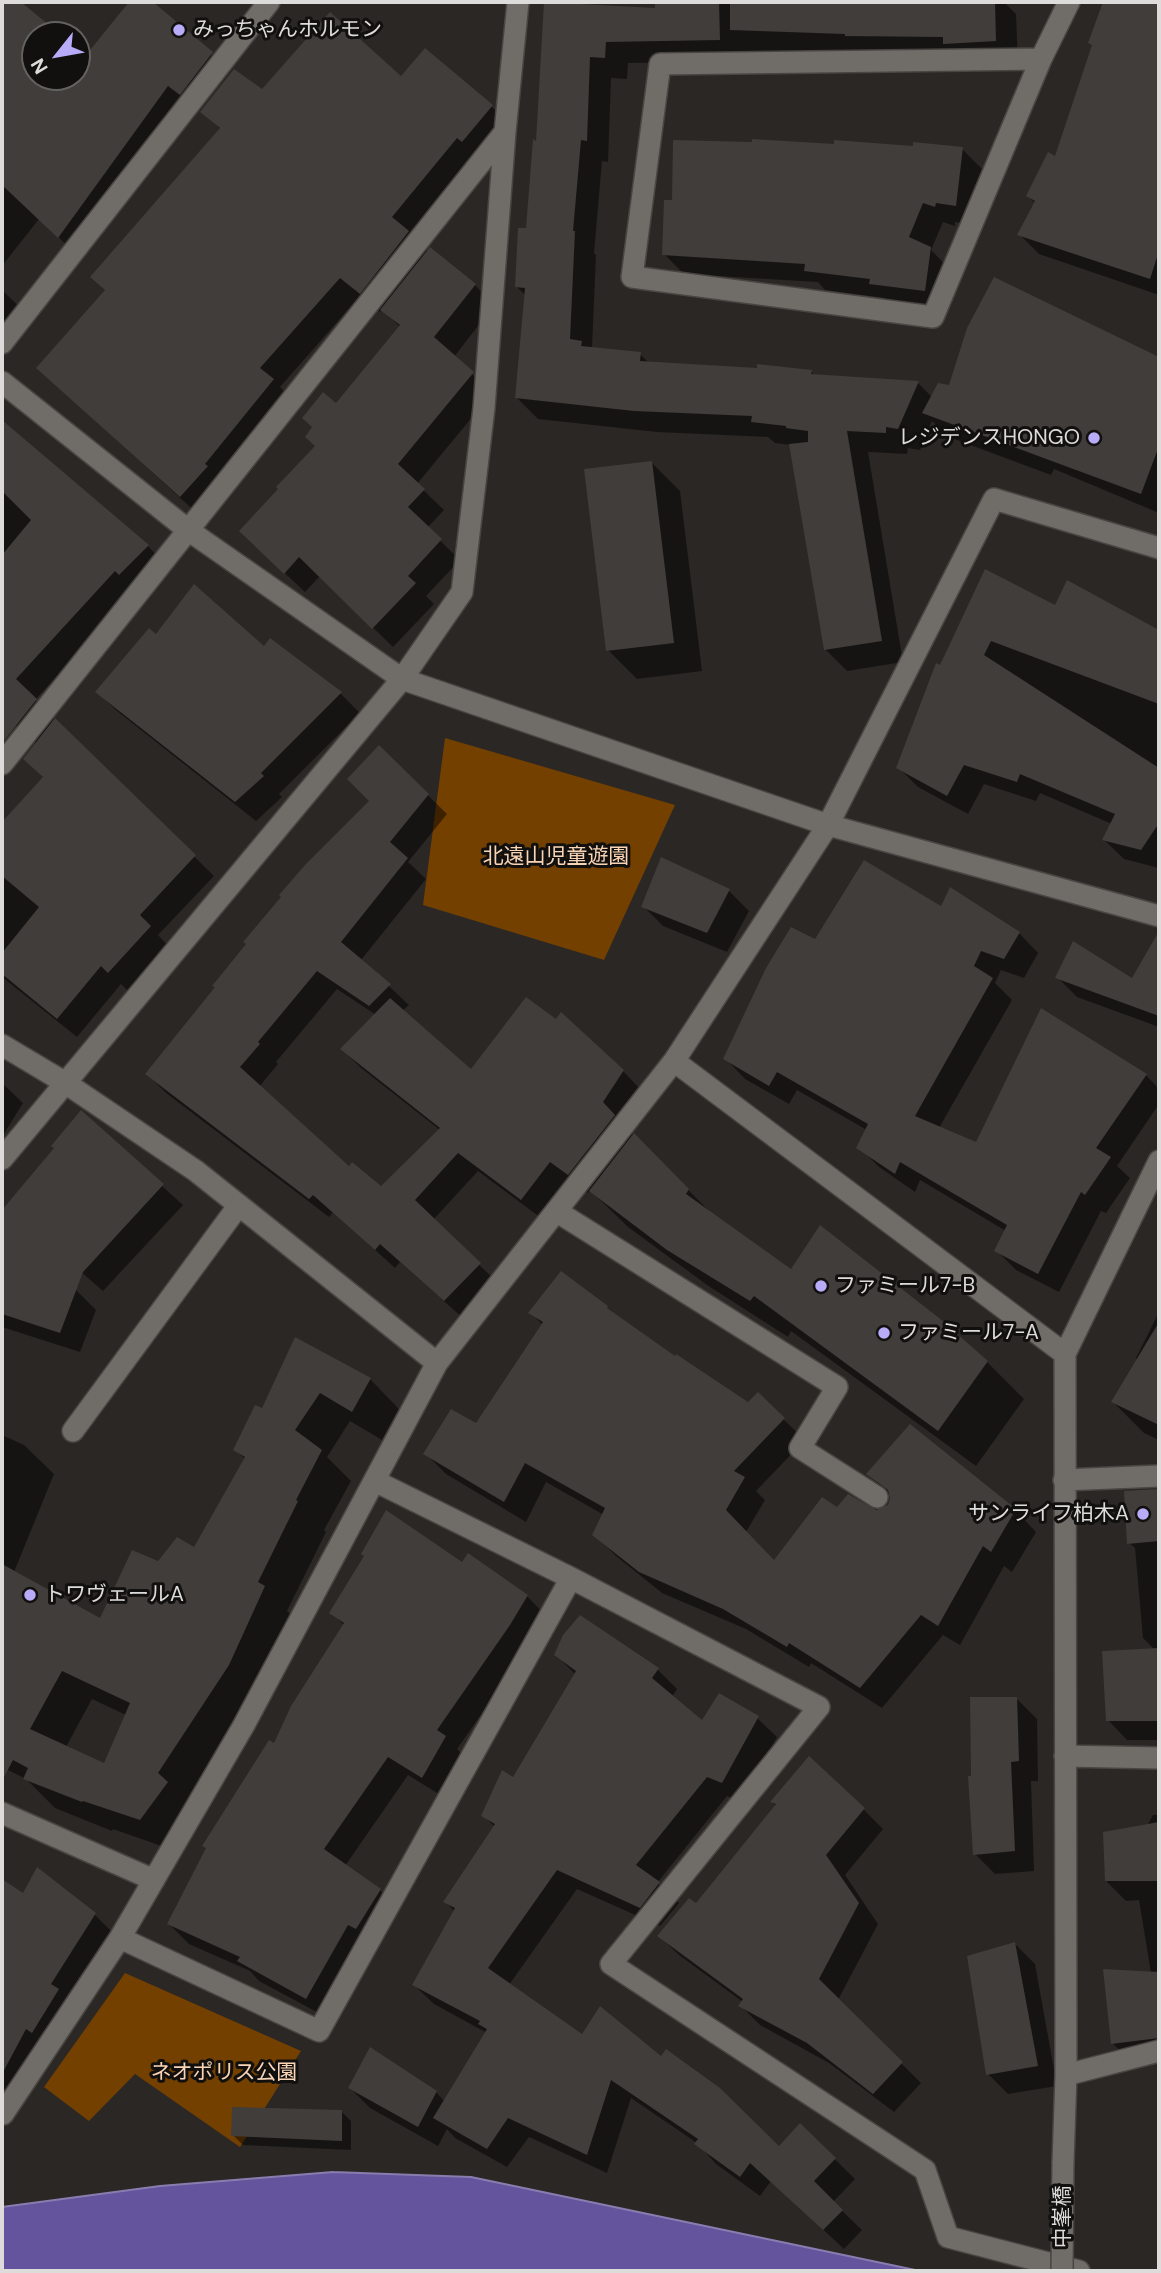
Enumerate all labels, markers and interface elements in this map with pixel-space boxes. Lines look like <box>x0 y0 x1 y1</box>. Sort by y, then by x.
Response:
place label: みっちゃんホルモン <box>193 17 382 43</box>
north arrow <box>21 21 91 91</box>
marker: みっちゃんホルモン <box>171 22 187 38</box>
text: N <box>25 54 54 78</box>
place label: レジデンスHONGO <box>898 425 1080 451</box>
marker: レジデンスHONGO <box>1086 430 1102 446</box>
park label: 北遠山児童遊園 <box>483 844 629 870</box>
place label: ファミール7-B <box>835 1273 975 1299</box>
marker: ファミール7-B <box>813 1278 829 1294</box>
place label: ファミール7-A <box>898 1320 1039 1346</box>
marker: ファミール7-A <box>876 1325 892 1341</box>
place label: サンライフ柏木A <box>968 1501 1129 1527</box>
marker: サンライフ柏木A <box>1135 1506 1151 1522</box>
place label: トワヴェールA <box>44 1582 184 1608</box>
marker: トワヴェールA <box>22 1587 38 1603</box>
park label: ネオポリス公園 <box>151 2060 297 2086</box>
street label: 中峯橋 <box>1050 2186 1076 2248</box>

